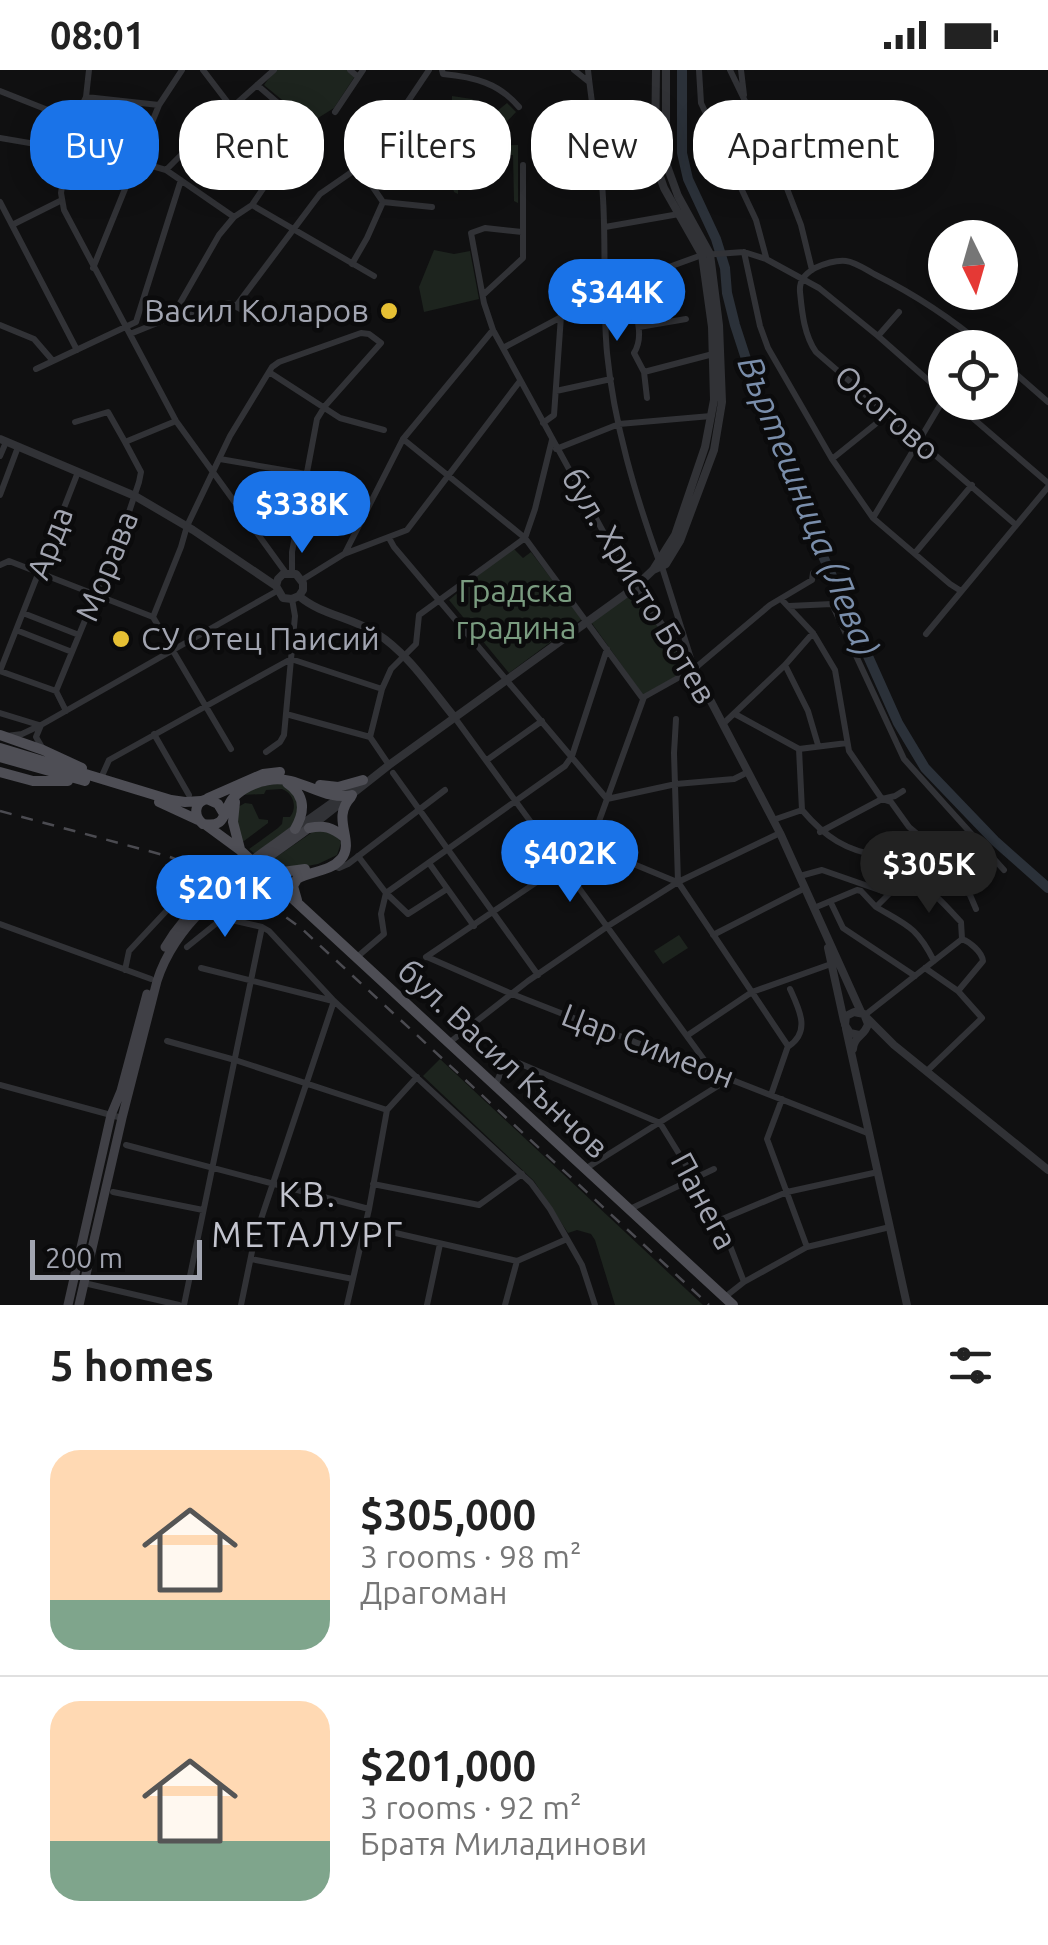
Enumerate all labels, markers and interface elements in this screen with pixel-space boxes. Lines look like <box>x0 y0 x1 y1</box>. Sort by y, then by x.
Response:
text: 08:01 <box>50 14 145 56</box>
chip: Buy <box>30 100 159 190</box>
chip: Rent <box>179 100 324 190</box>
chip: Filters <box>344 100 511 190</box>
chip: New <box>531 100 673 190</box>
chip: Apartment <box>693 100 934 190</box>
north arrow <box>928 220 1018 310</box>
map controls <box>928 220 1018 420</box>
pin: $344K <box>547 259 687 344</box>
text: $344K <box>570 273 664 309</box>
place label: Васил Коларов <box>144 292 369 328</box>
marker: Васил Коларов <box>378 300 400 322</box>
button: locate <box>928 330 1018 420</box>
water label: Въртешница (Лева) <box>730 350 887 662</box>
street label: Осогово <box>828 357 947 467</box>
street label: бул. Христо Ботев <box>555 461 724 710</box>
pin: $338K <box>232 471 372 556</box>
text: $338K <box>255 485 349 521</box>
street label: Арда <box>19 501 79 584</box>
street label: Морава <box>68 505 144 626</box>
park label: Градска градина <box>456 572 576 645</box>
place label: СУ Отец Паисий <box>141 620 380 656</box>
marker: СУ Отец Паисий <box>110 628 132 650</box>
pin: $402K <box>500 820 640 905</box>
pin: $305K <box>859 831 999 916</box>
text: $402K <box>523 834 617 870</box>
text: $305K <box>882 845 976 881</box>
pin: $201K <box>155 855 295 940</box>
text: $201K <box>178 869 272 905</box>
street label: бул. Васил Кънчов <box>391 952 616 1165</box>
street label: Цар Симеон <box>557 996 740 1094</box>
street label: Панега <box>665 1146 745 1255</box>
district label: КВ. МЕТАЛУРГ <box>211 1174 405 1254</box>
scale bar <box>30 1235 202 1280</box>
text: 200 m <box>45 1242 123 1273</box>
icon: filters <box>943 1338 998 1393</box>
text: 5 homes <box>50 1342 214 1389</box>
icon: home <box>130 1490 250 1610</box>
text: $305,000 <box>360 1491 536 1538</box>
text: 3 rooms · 98 m² <box>360 1538 581 1574</box>
text: Драгоман <box>360 1574 508 1610</box>
icon: home <box>130 1741 250 1861</box>
text: $201,000 <box>360 1742 536 1789</box>
text: 3 rooms · 92 m² <box>360 1789 581 1825</box>
text: Братя Миладинови <box>360 1825 647 1861</box>

